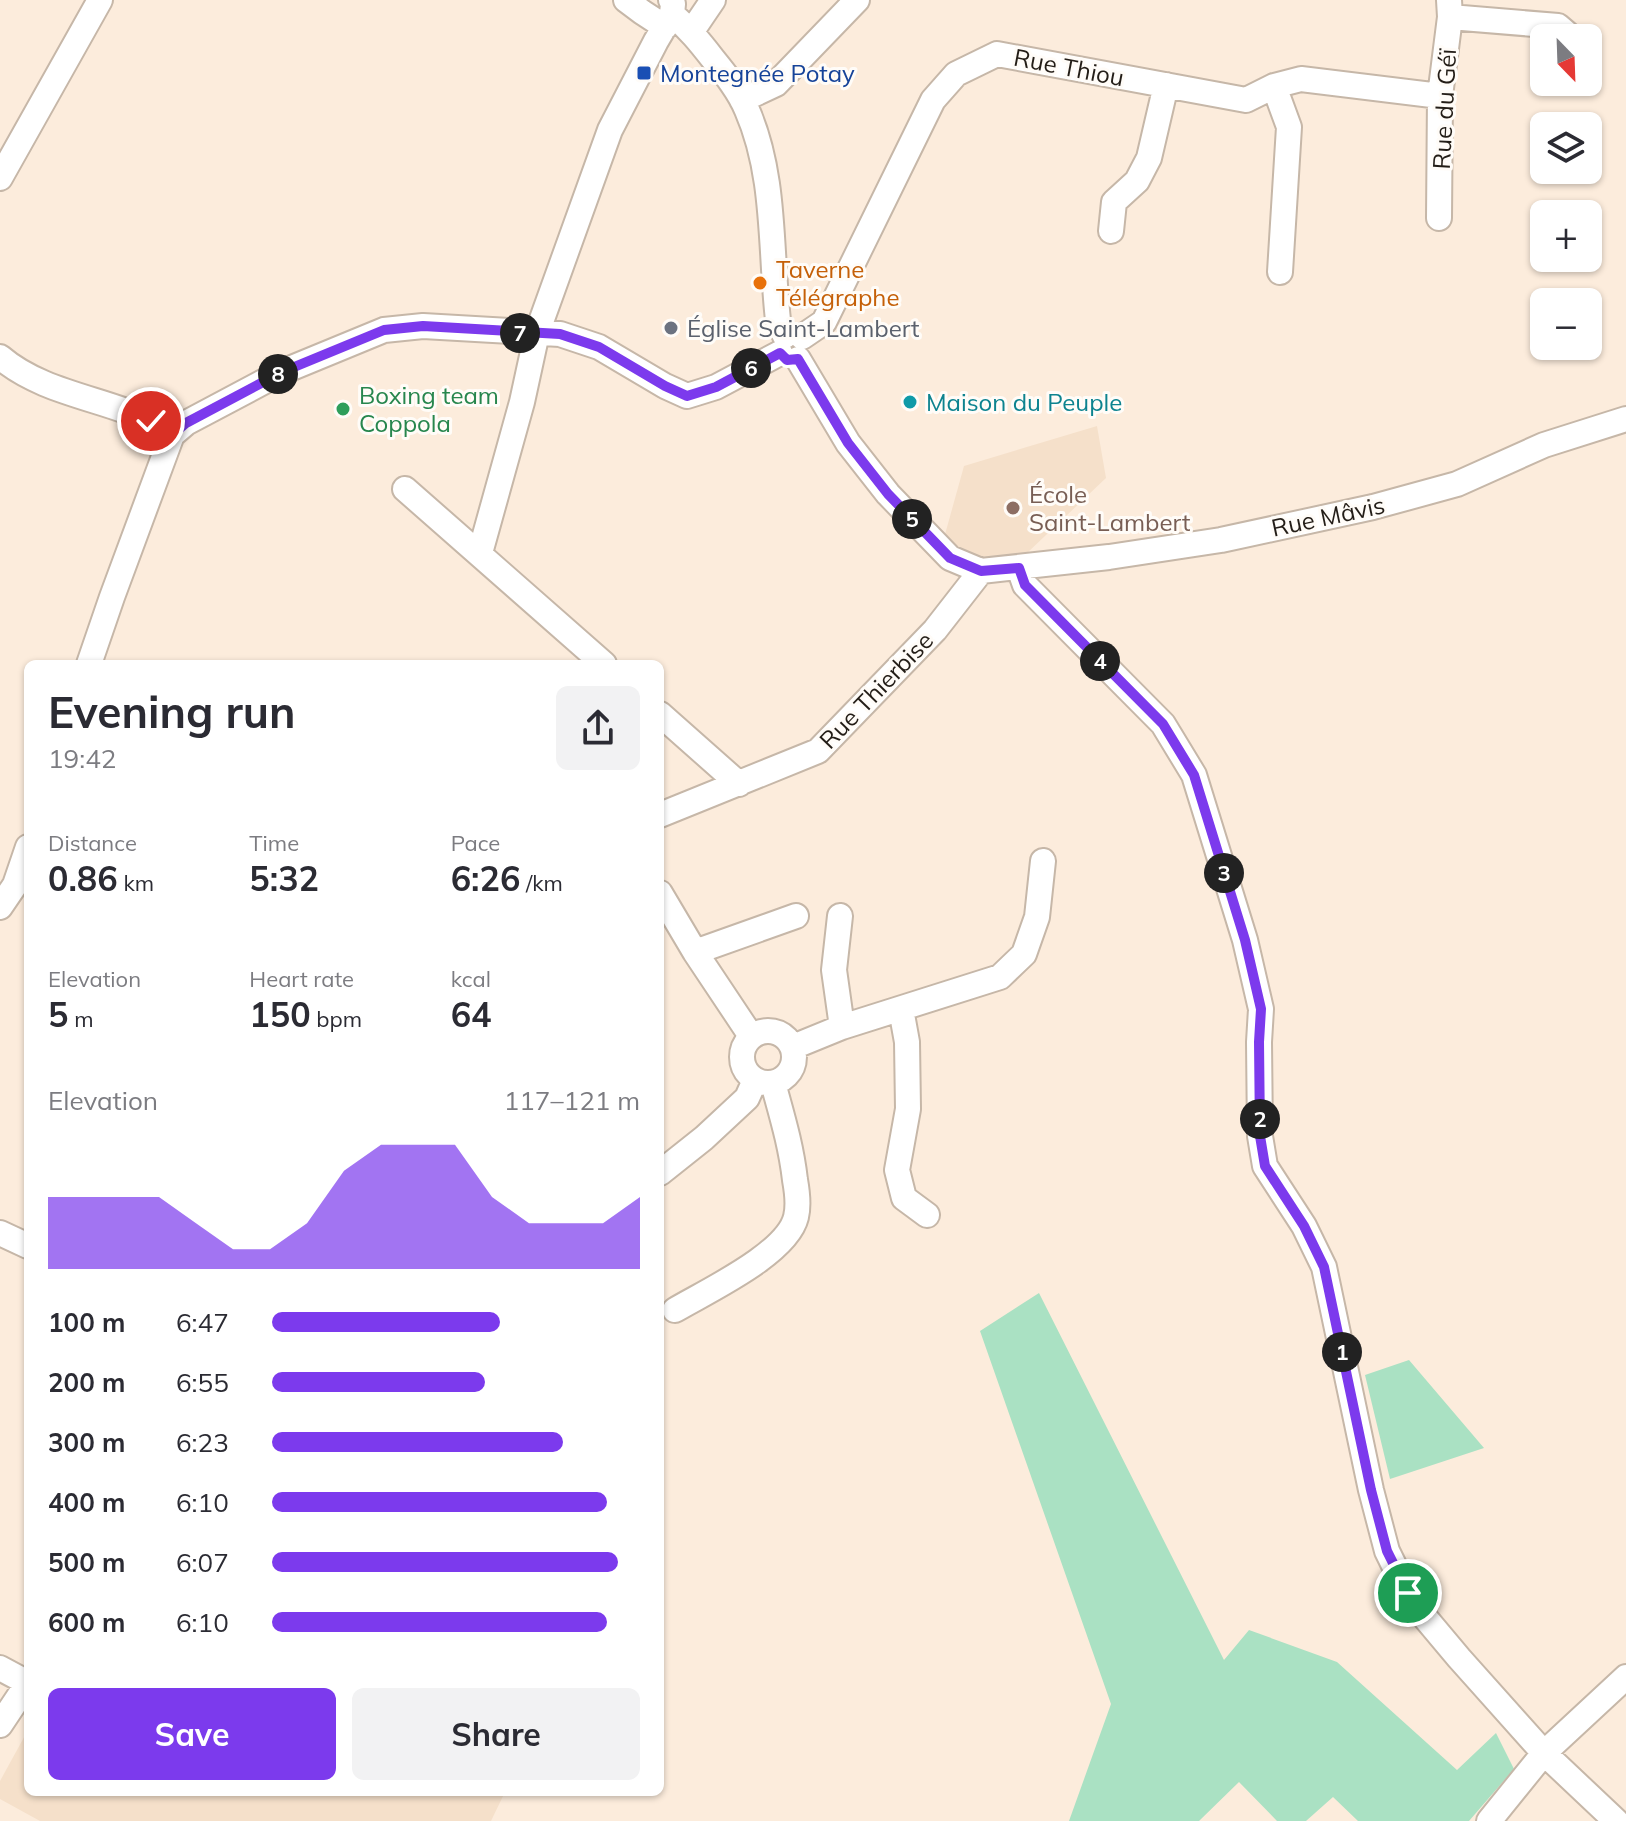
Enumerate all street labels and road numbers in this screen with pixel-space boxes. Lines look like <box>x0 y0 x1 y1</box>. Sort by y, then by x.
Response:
street label: Rue Thiou <box>1011 42 1127 92</box>
street label: Rue du Géï <box>1426 48 1462 170</box>
street label: Rue Mâvis <box>1269 489 1387 543</box>
street label: Rue Thierbise <box>813 625 939 755</box>

